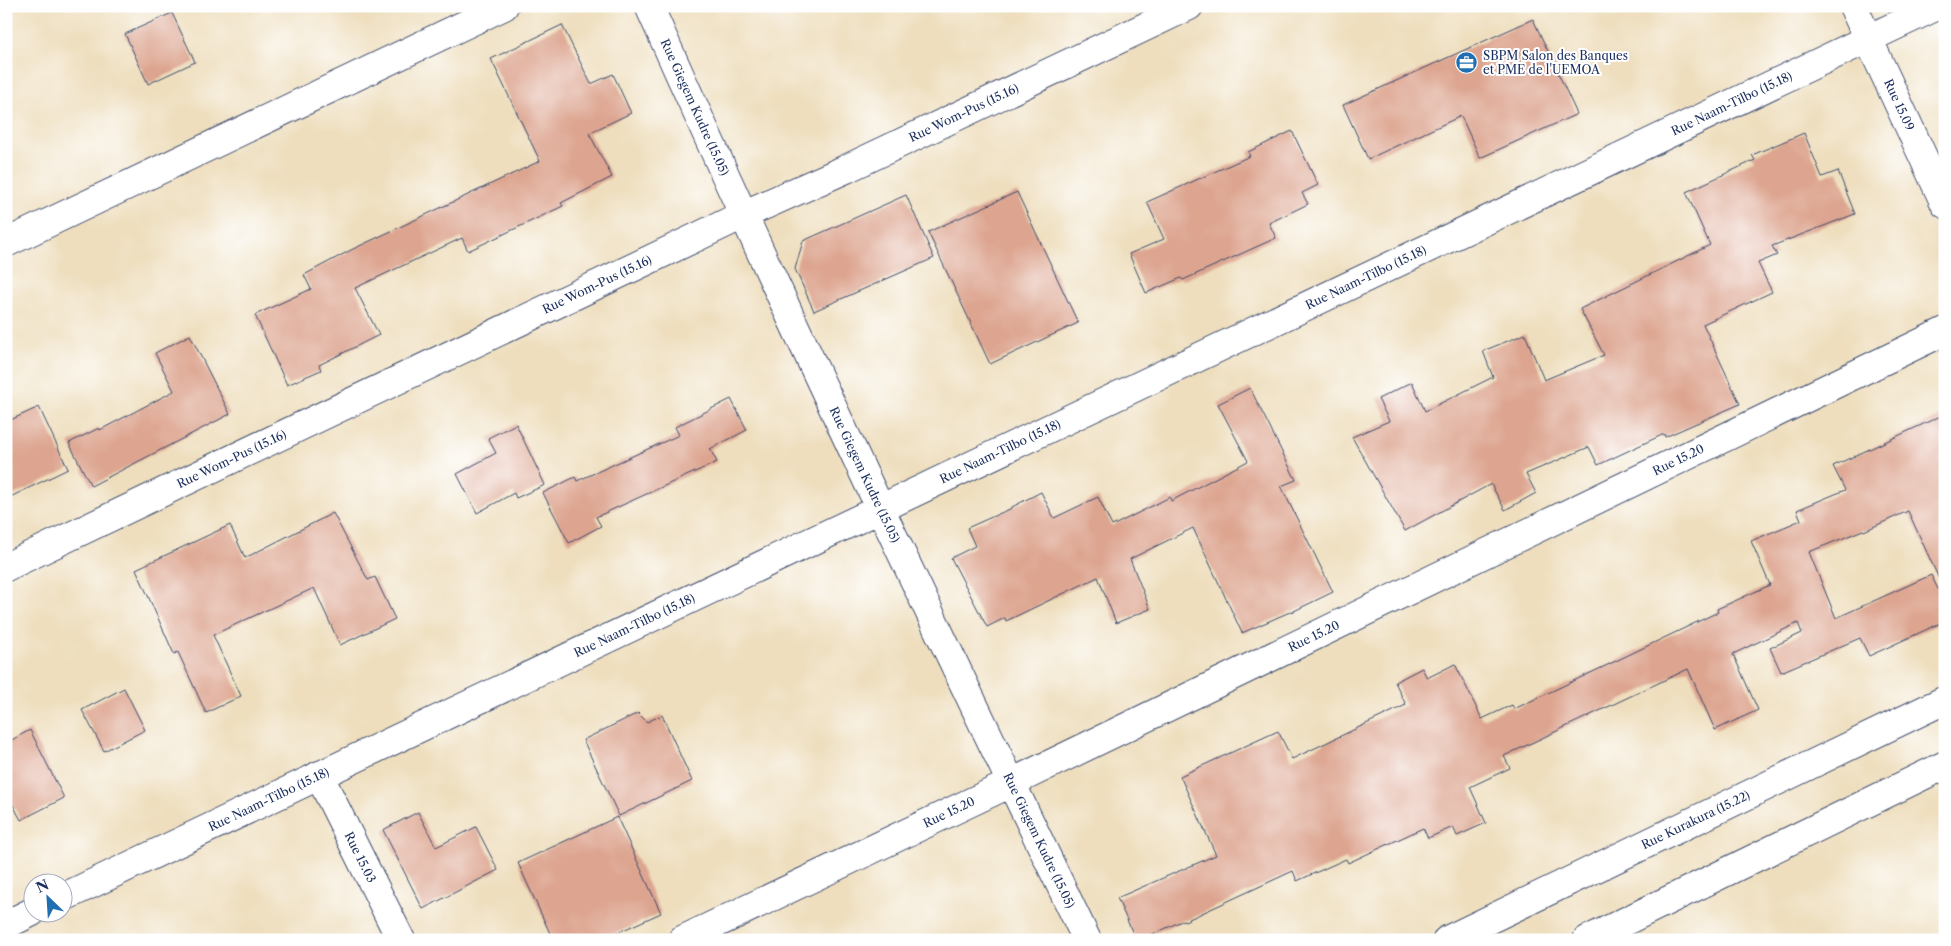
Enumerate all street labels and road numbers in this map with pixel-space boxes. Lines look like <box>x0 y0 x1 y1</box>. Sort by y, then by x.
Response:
street label: Rue Giegem Kudre (15.05) <box>658 36 733 178</box>
street label: Rue Naam-Tilbo (15.18) <box>1669 68 1795 138</box>
street label: Rue 15.09 <box>1881 76 1918 133</box>
street label: Rue Wom-Pus (15.16) <box>906 80 1021 145</box>
street label: Rue Naam-Tilbo (15.18) <box>1303 242 1429 312</box>
street label: Rue Wom-Pus (15.16) <box>540 252 654 317</box>
street label: Rue Giegem Kudre (15.05) <box>827 404 904 545</box>
street label: Rue Naam-Tilbo (15.18) <box>937 416 1063 486</box>
street label: Rue Wom-Pus (15.16) <box>174 426 289 491</box>
street label: Rue 15.20 <box>1650 441 1706 478</box>
street label: Rue Naam-Tilbo (15.18) <box>571 590 697 660</box>
street label: Rue 15.20 <box>1285 617 1342 655</box>
street label: Rue Naam-Tilbo (15.18) <box>206 764 332 834</box>
street label: Rue Giegem Kudre (15.05) <box>1000 770 1078 911</box>
street label: Rue Kurakura (15.22) <box>1639 787 1752 852</box>
street label: Rue 15.20 <box>921 793 977 831</box>
street label: Rue 15.03 <box>341 829 379 885</box>

